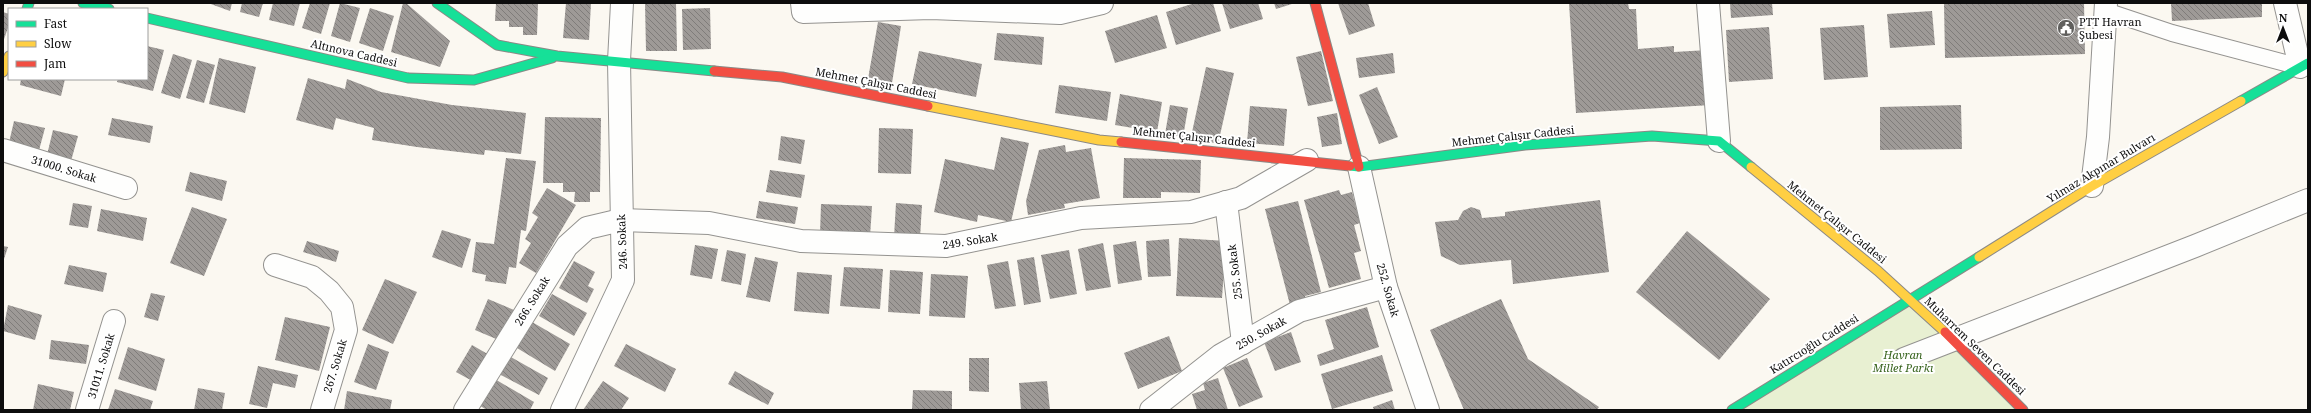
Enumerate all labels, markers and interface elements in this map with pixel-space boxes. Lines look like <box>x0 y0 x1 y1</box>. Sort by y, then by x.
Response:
legend <box>8 8 148 80</box>
north arrow <box>2263 8 2303 48</box>
text: N <box>2279 10 2288 25</box>
place label: PTT Havran Şubesi <box>2079 14 2142 42</box>
text: Fast <box>44 15 67 32</box>
public building icon: PTT Havran Şubesi <box>2056 18 2076 38</box>
text: Slow <box>44 35 72 52</box>
street label: Altınova Caddesi <box>309 35 399 70</box>
text: Jam <box>43 55 66 72</box>
street label: Mehmet Çalışır Caddesi <box>814 63 939 102</box>
street label: Mehmet Çalışır Caddesi <box>1451 122 1576 149</box>
street label: Mehmet Çalışır Caddesi <box>1132 123 1257 150</box>
street label: Yılmaz Akpınar Bulvarı <box>2043 129 2158 206</box>
street label: 31000. Sokak <box>30 151 99 186</box>
street label: Mehmet Çalışır Caddesi <box>1785 177 1890 267</box>
street label: 246. Sokak <box>613 213 630 270</box>
street label: 249. Sokak <box>941 229 999 252</box>
street label: 255. Sokak <box>1224 243 1245 300</box>
street label: 252. Sokak <box>1374 261 1403 319</box>
street label: 266. Sokak <box>511 273 553 328</box>
street label: Muharrem Seven Caddesi <box>1922 293 2029 398</box>
street label: Katırcıoğlu Caddesi <box>1767 310 1861 377</box>
street label: 250. Sokak <box>1233 312 1289 353</box>
street label: 31011. Sokak <box>83 331 118 400</box>
street label: 267. Sokak <box>319 337 350 395</box>
park label: Havran Millet Parkı <box>1872 347 1934 375</box>

